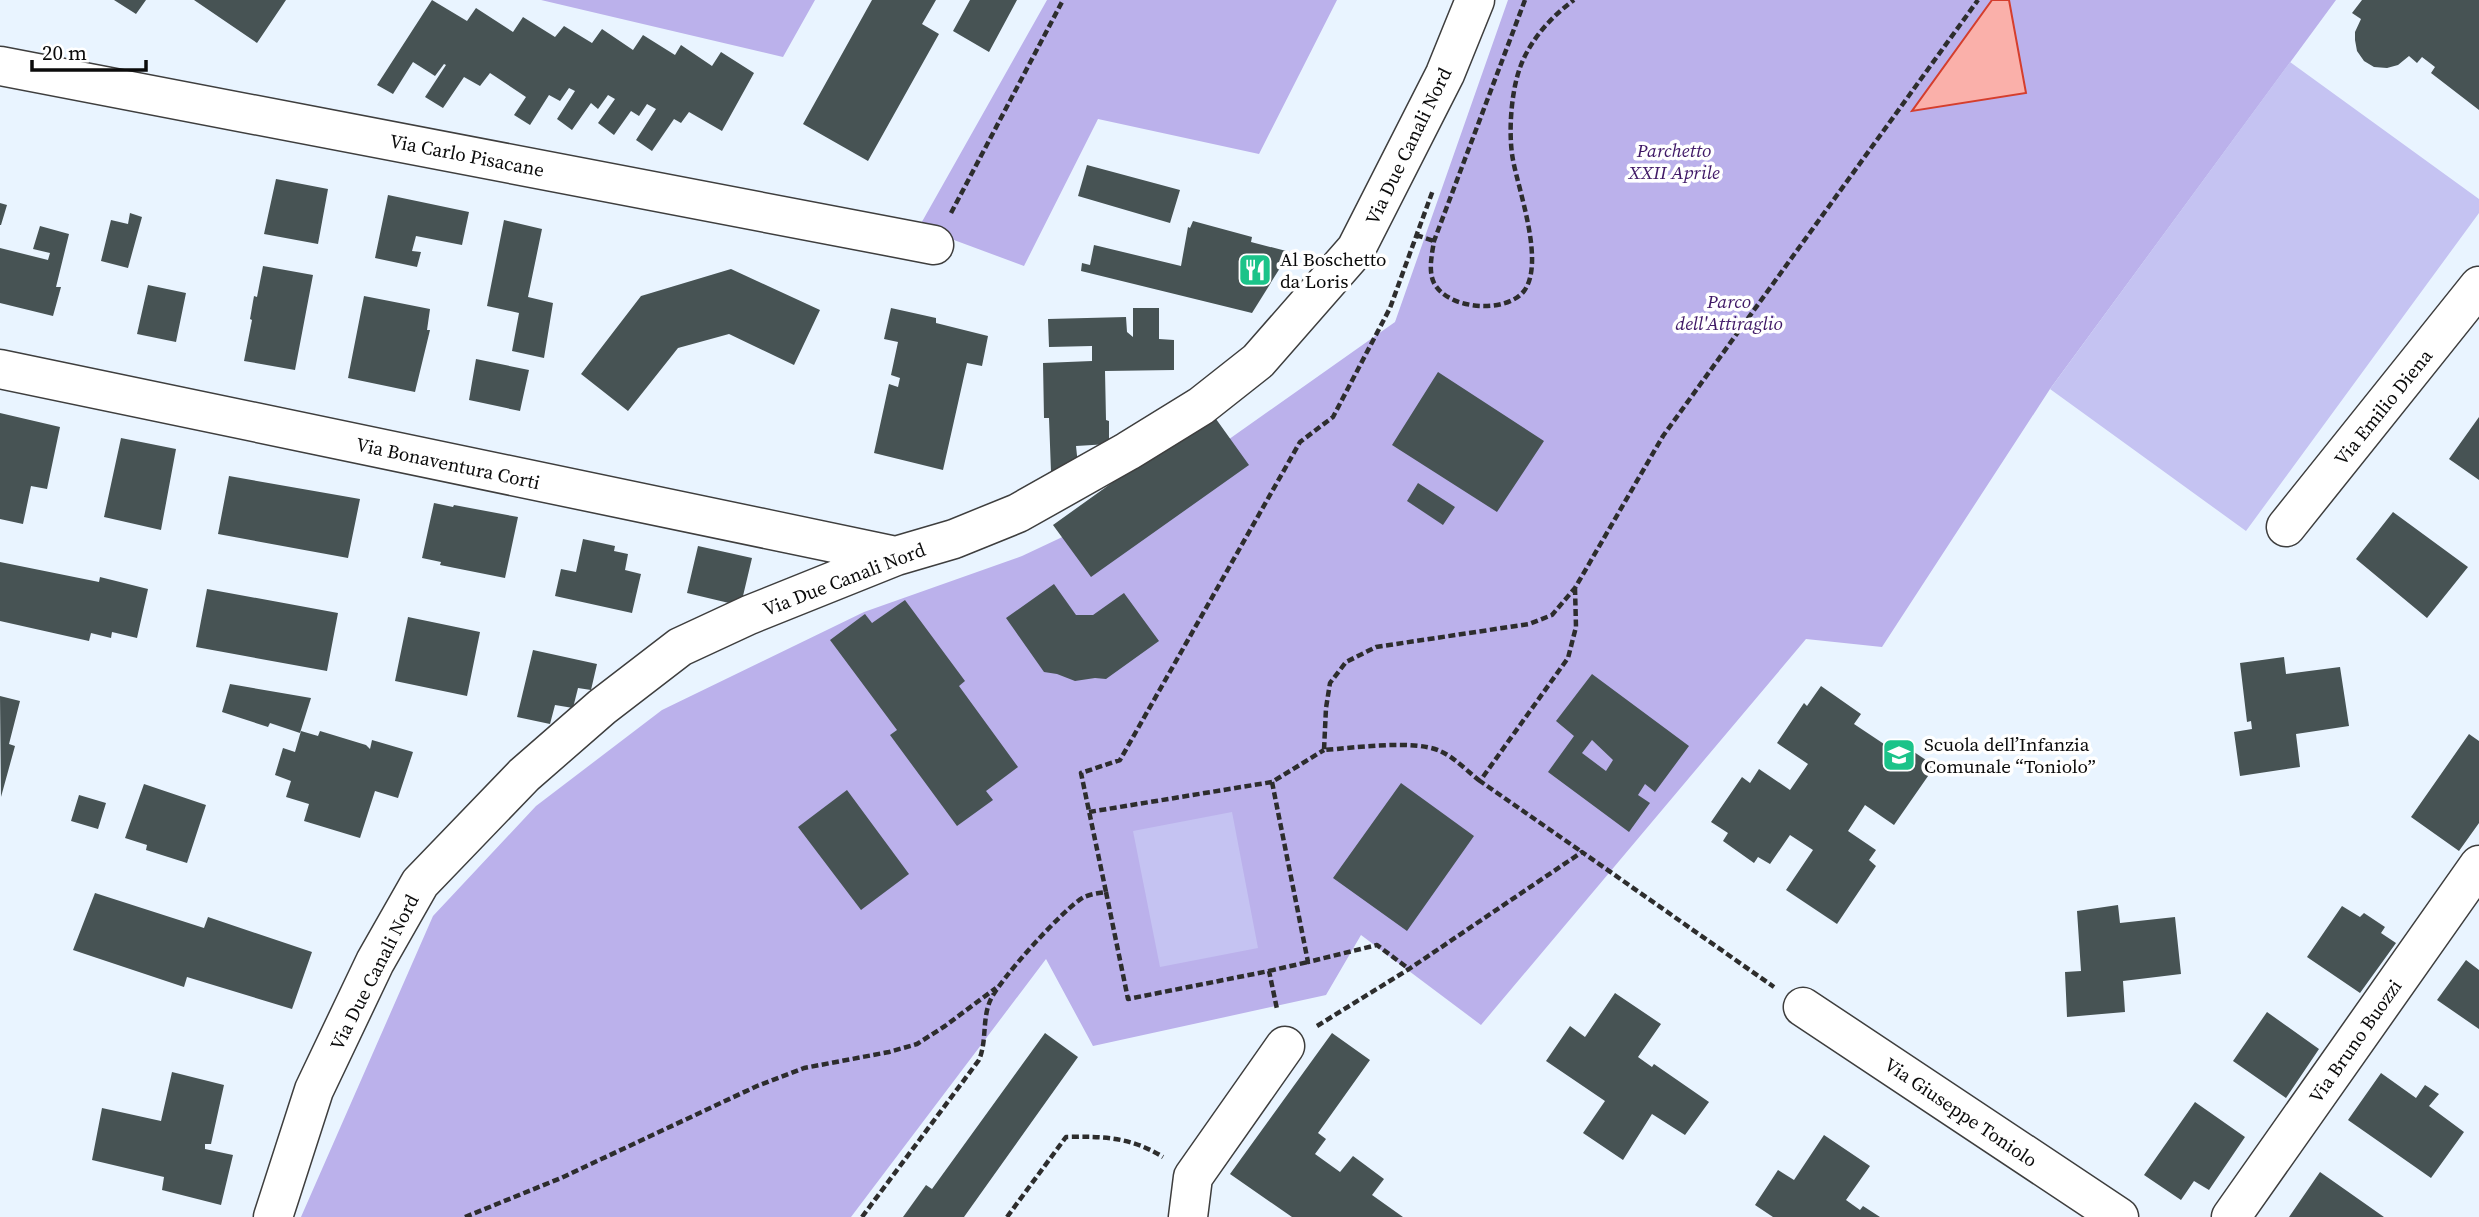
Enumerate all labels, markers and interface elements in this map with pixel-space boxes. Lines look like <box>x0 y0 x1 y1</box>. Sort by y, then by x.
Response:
scale bar <box>32 28 145 72</box>
text: 20 m <box>42 38 87 67</box>
street label: Via Due Canali Nord <box>1359 63 1457 229</box>
street label: Via Carlo Pisacane <box>388 127 546 183</box>
park label: Parchetto XXII Aprile <box>1627 137 1720 185</box>
place label: Al Boschetto da Loris <box>1280 246 1386 294</box>
restaurant icon: Al Boschetto da Loris <box>1236 251 1274 289</box>
park label: Parco dell'Attiraglio <box>1675 288 1783 336</box>
street label: Via Emilio Diena <box>2328 343 2438 471</box>
street label: Via Bonaventura Corti <box>354 431 543 495</box>
street label: Via Due Canali Nord <box>759 536 929 622</box>
place label: Scuola dell’Infanzia Comunale “Toniolo” <box>1924 731 2096 779</box>
school or university icon: Scuola dell’Infanzia Comunale “Toniolo” <box>1880 736 1918 774</box>
street label: Via Due Canali Nord <box>323 889 425 1054</box>
street label: Via Bruno Buozzi <box>2303 974 2408 1108</box>
street label: Via Giuseppe Toniolo <box>1879 1051 2043 1173</box>

